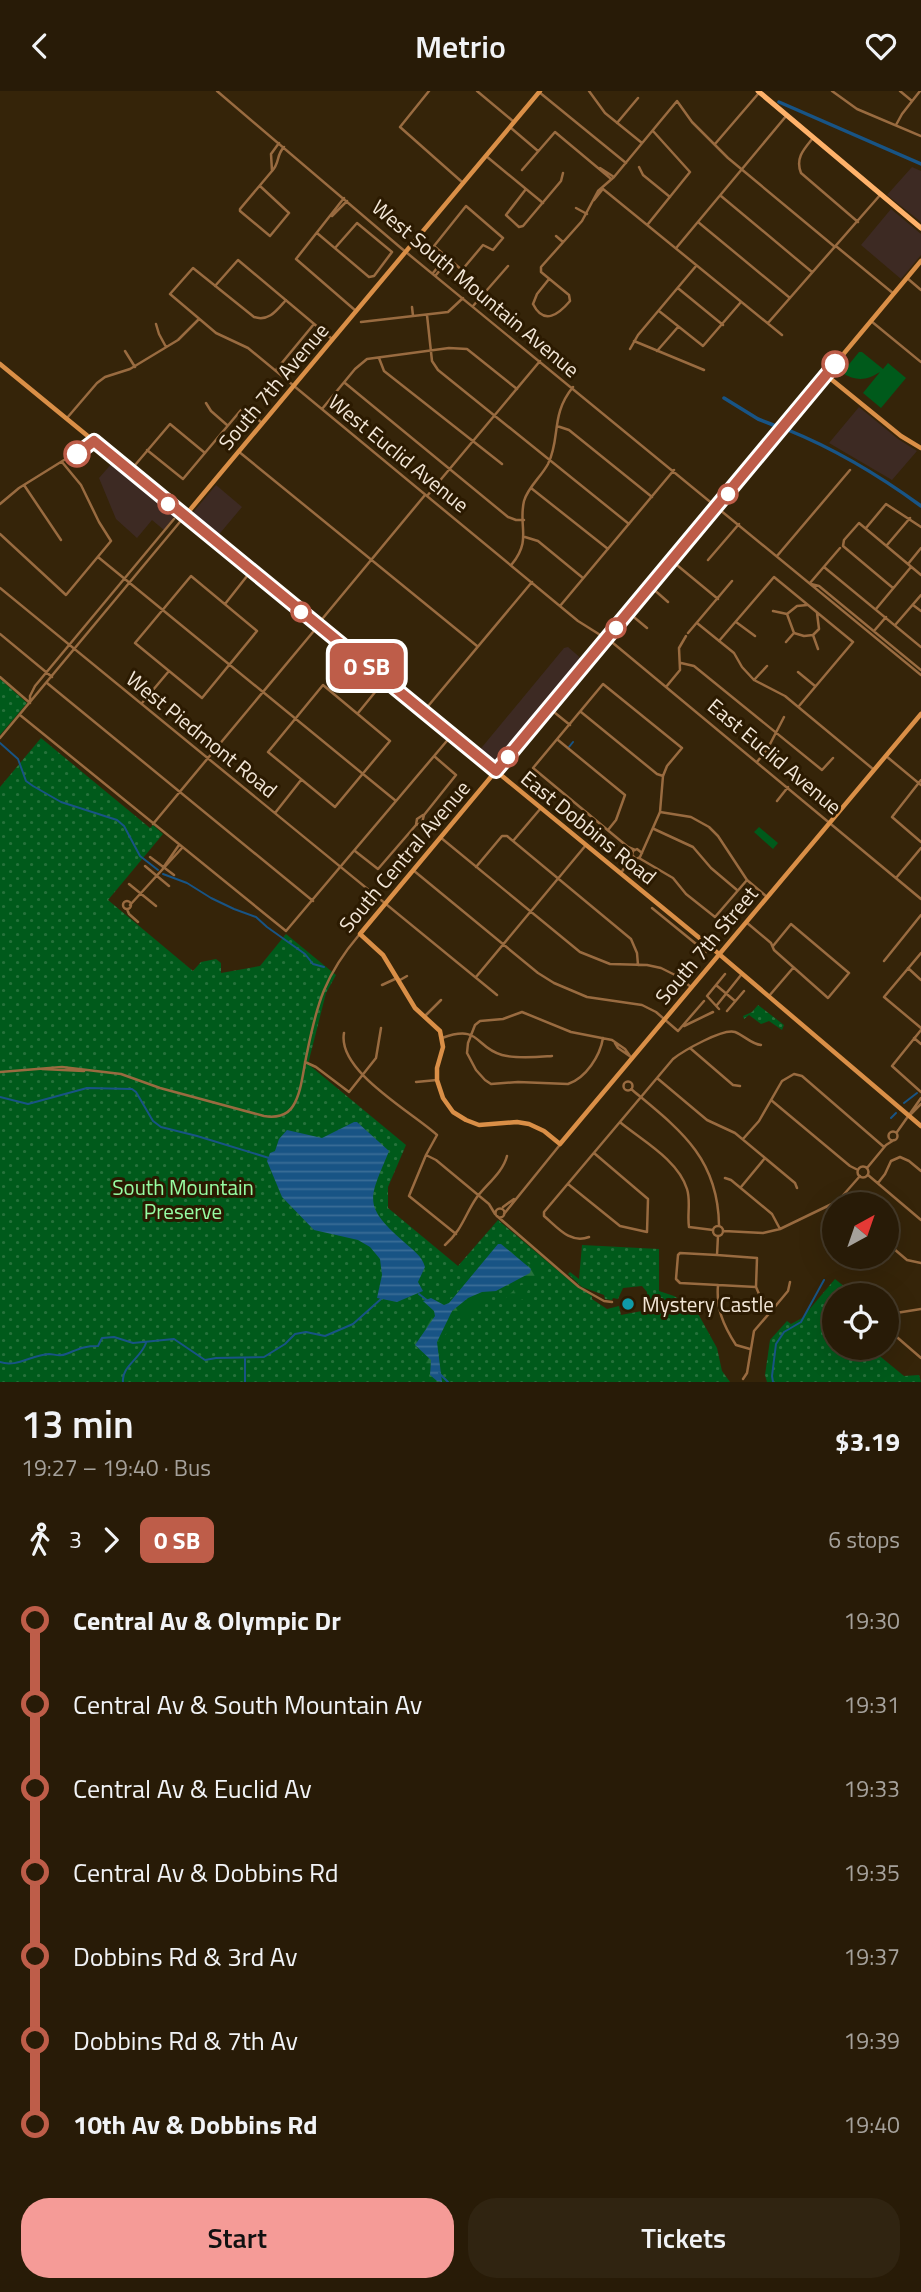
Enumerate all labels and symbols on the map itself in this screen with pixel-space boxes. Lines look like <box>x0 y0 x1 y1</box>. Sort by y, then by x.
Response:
street label: West South Mountain Avenue <box>365 191 587 385</box>
street label: South 7th Avenue <box>210 315 336 457</box>
unlabelled marker <box>822 351 848 377</box>
street label: West Euclid Avenue <box>322 386 476 520</box>
unlabelled marker <box>64 441 90 467</box>
unlabelled marker <box>718 484 738 504</box>
unlabelled marker <box>158 494 178 514</box>
unlabelled marker <box>291 602 311 622</box>
unlabelled marker <box>606 618 626 638</box>
line badge: 0 SB <box>318 643 416 689</box>
street label: West Piedmont Road <box>119 663 285 805</box>
street label: East Euclid Avenue <box>701 690 849 822</box>
unlabelled marker <box>498 747 518 767</box>
street label: East Dobbins Road <box>514 762 664 892</box>
street label: South Central Avenue <box>331 773 477 939</box>
street label: South 7th Street <box>647 878 766 1011</box>
park label: South Mountain Preserve <box>112 1171 254 1227</box>
north arrow <box>822 1192 900 1269</box>
place label: Mystery Castle <box>642 1288 774 1320</box>
marker: Mystery Castle <box>620 1296 636 1312</box>

